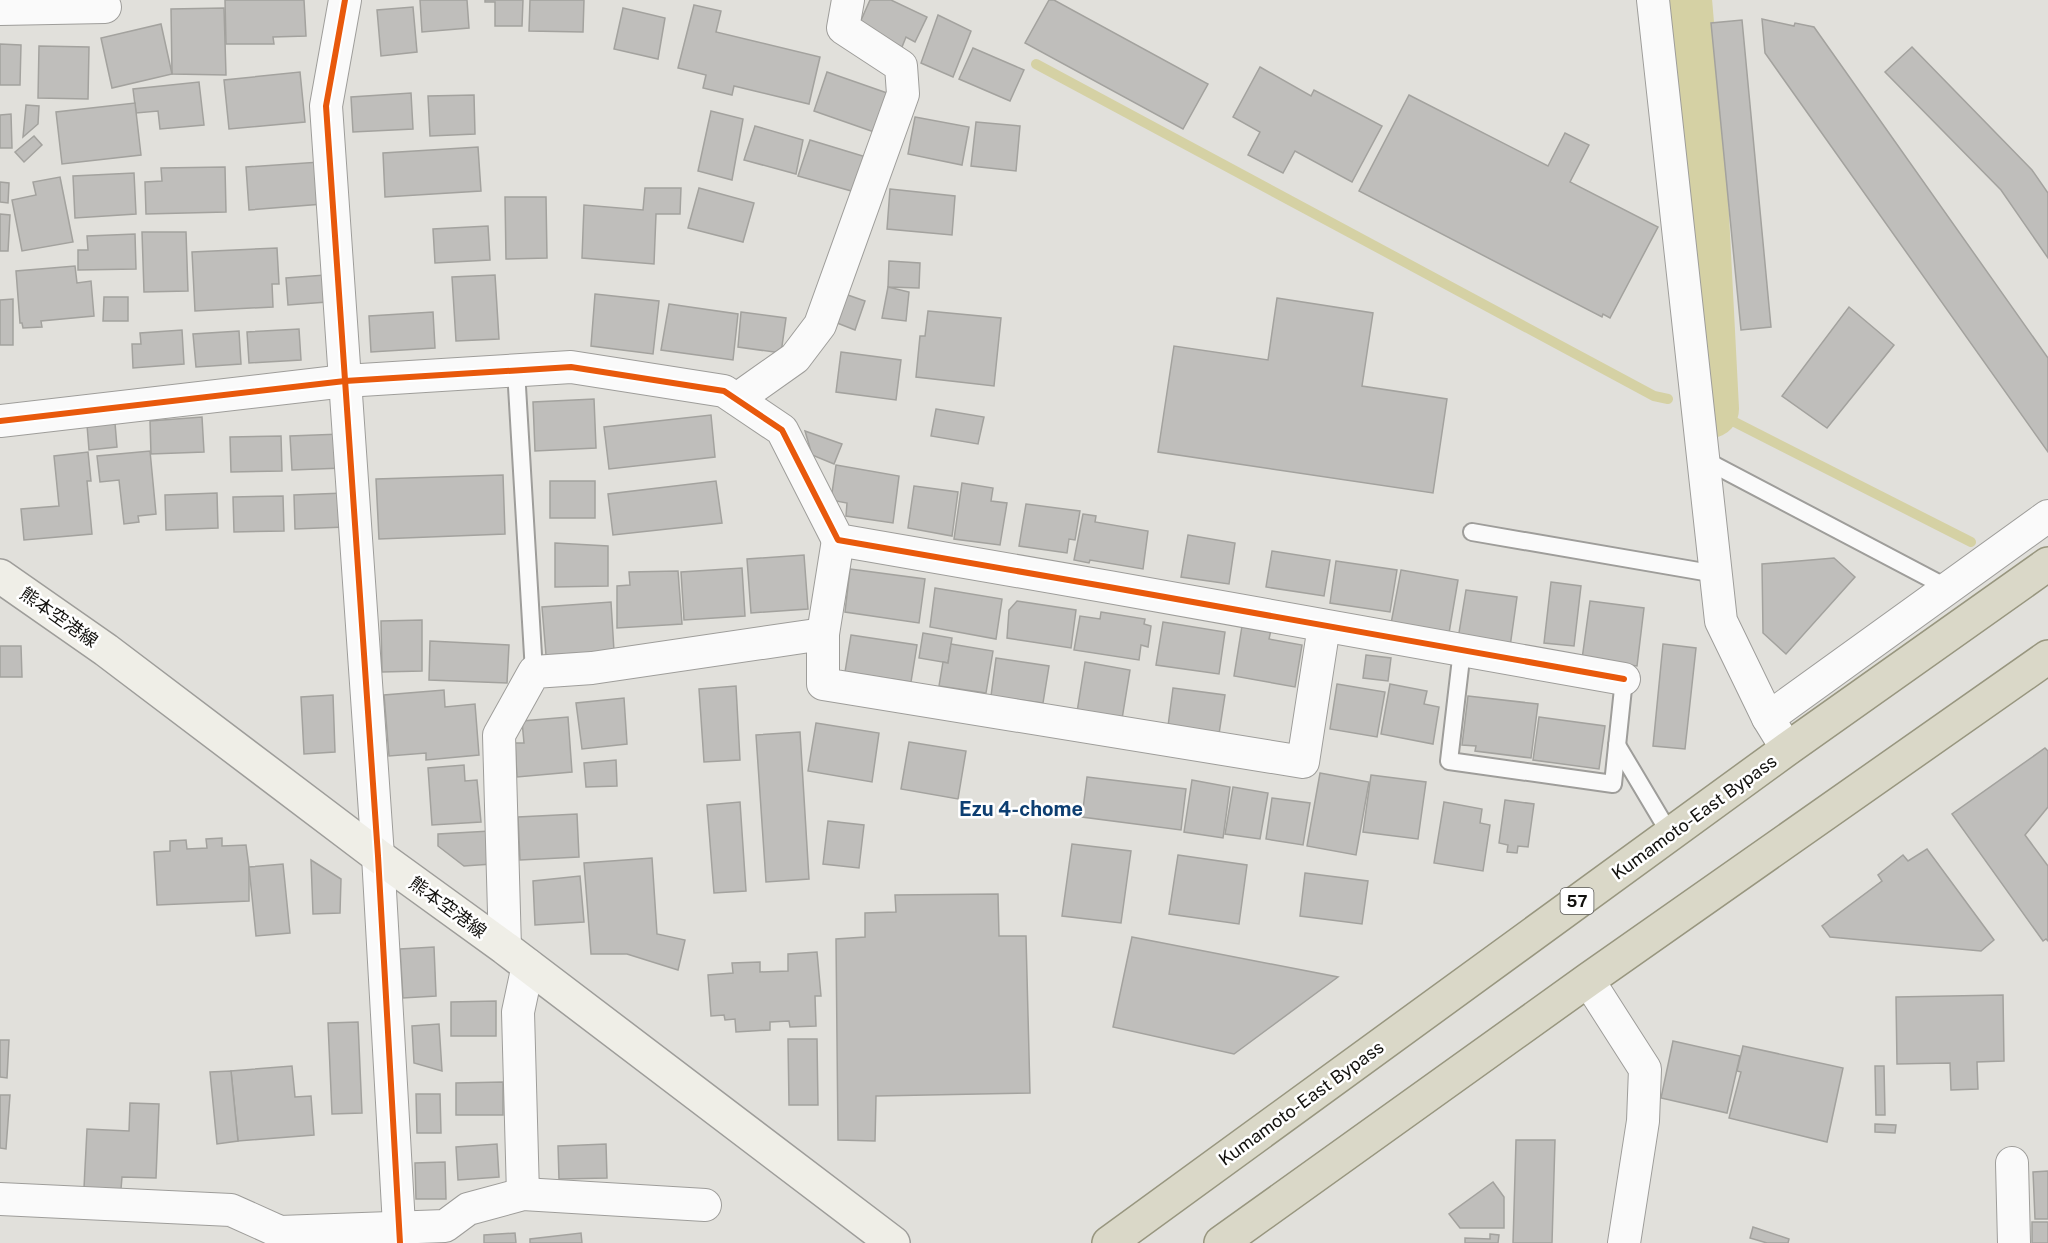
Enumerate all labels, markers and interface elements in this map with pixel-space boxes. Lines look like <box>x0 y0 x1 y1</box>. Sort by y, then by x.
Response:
street label: 熊本空港線 <box>16 583 102 651</box>
street label: Kumamoto-East Bypass <box>1608 750 1780 884</box>
district label: Ezu 4-chome <box>959 797 1083 821</box>
street label: 熊本空港線 <box>405 872 491 942</box>
road number: 57 <box>1560 888 1594 914</box>
street label: Kumamoto-East Bypass <box>1215 1036 1387 1170</box>

